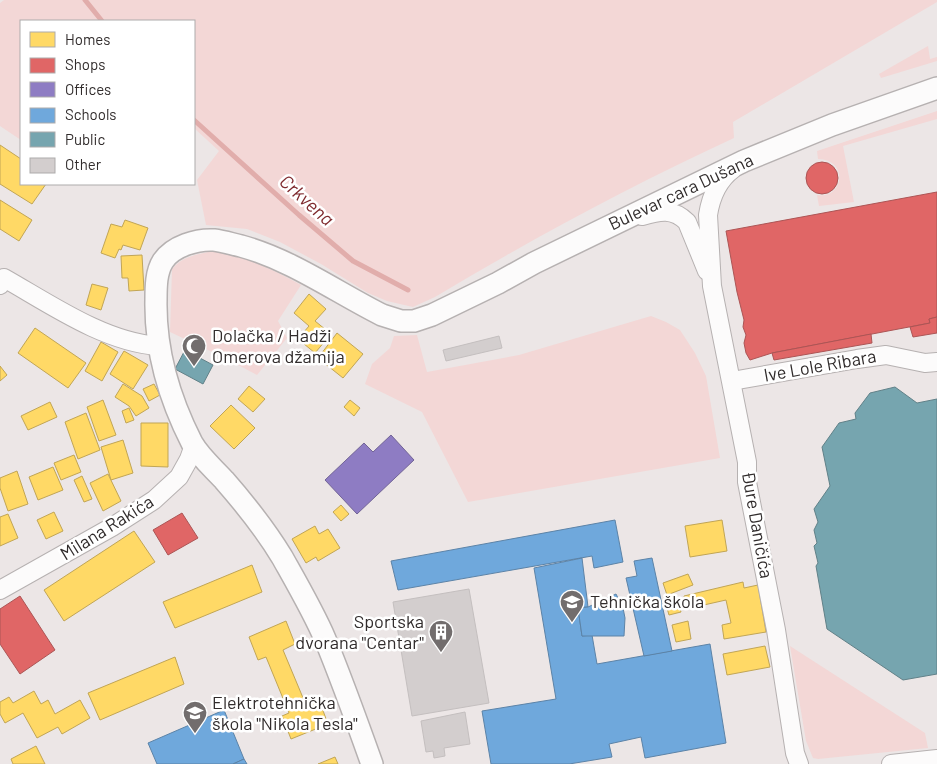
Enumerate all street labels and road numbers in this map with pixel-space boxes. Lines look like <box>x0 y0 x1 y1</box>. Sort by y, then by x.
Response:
street label: Bulevar cara Dušana <box>605 148 756 234</box>
street label: Ive Lole Ribara <box>762 344 878 386</box>
street label: Đure Daničića <box>738 470 778 580</box>
street label: Milana Rakića <box>56 490 157 564</box>

